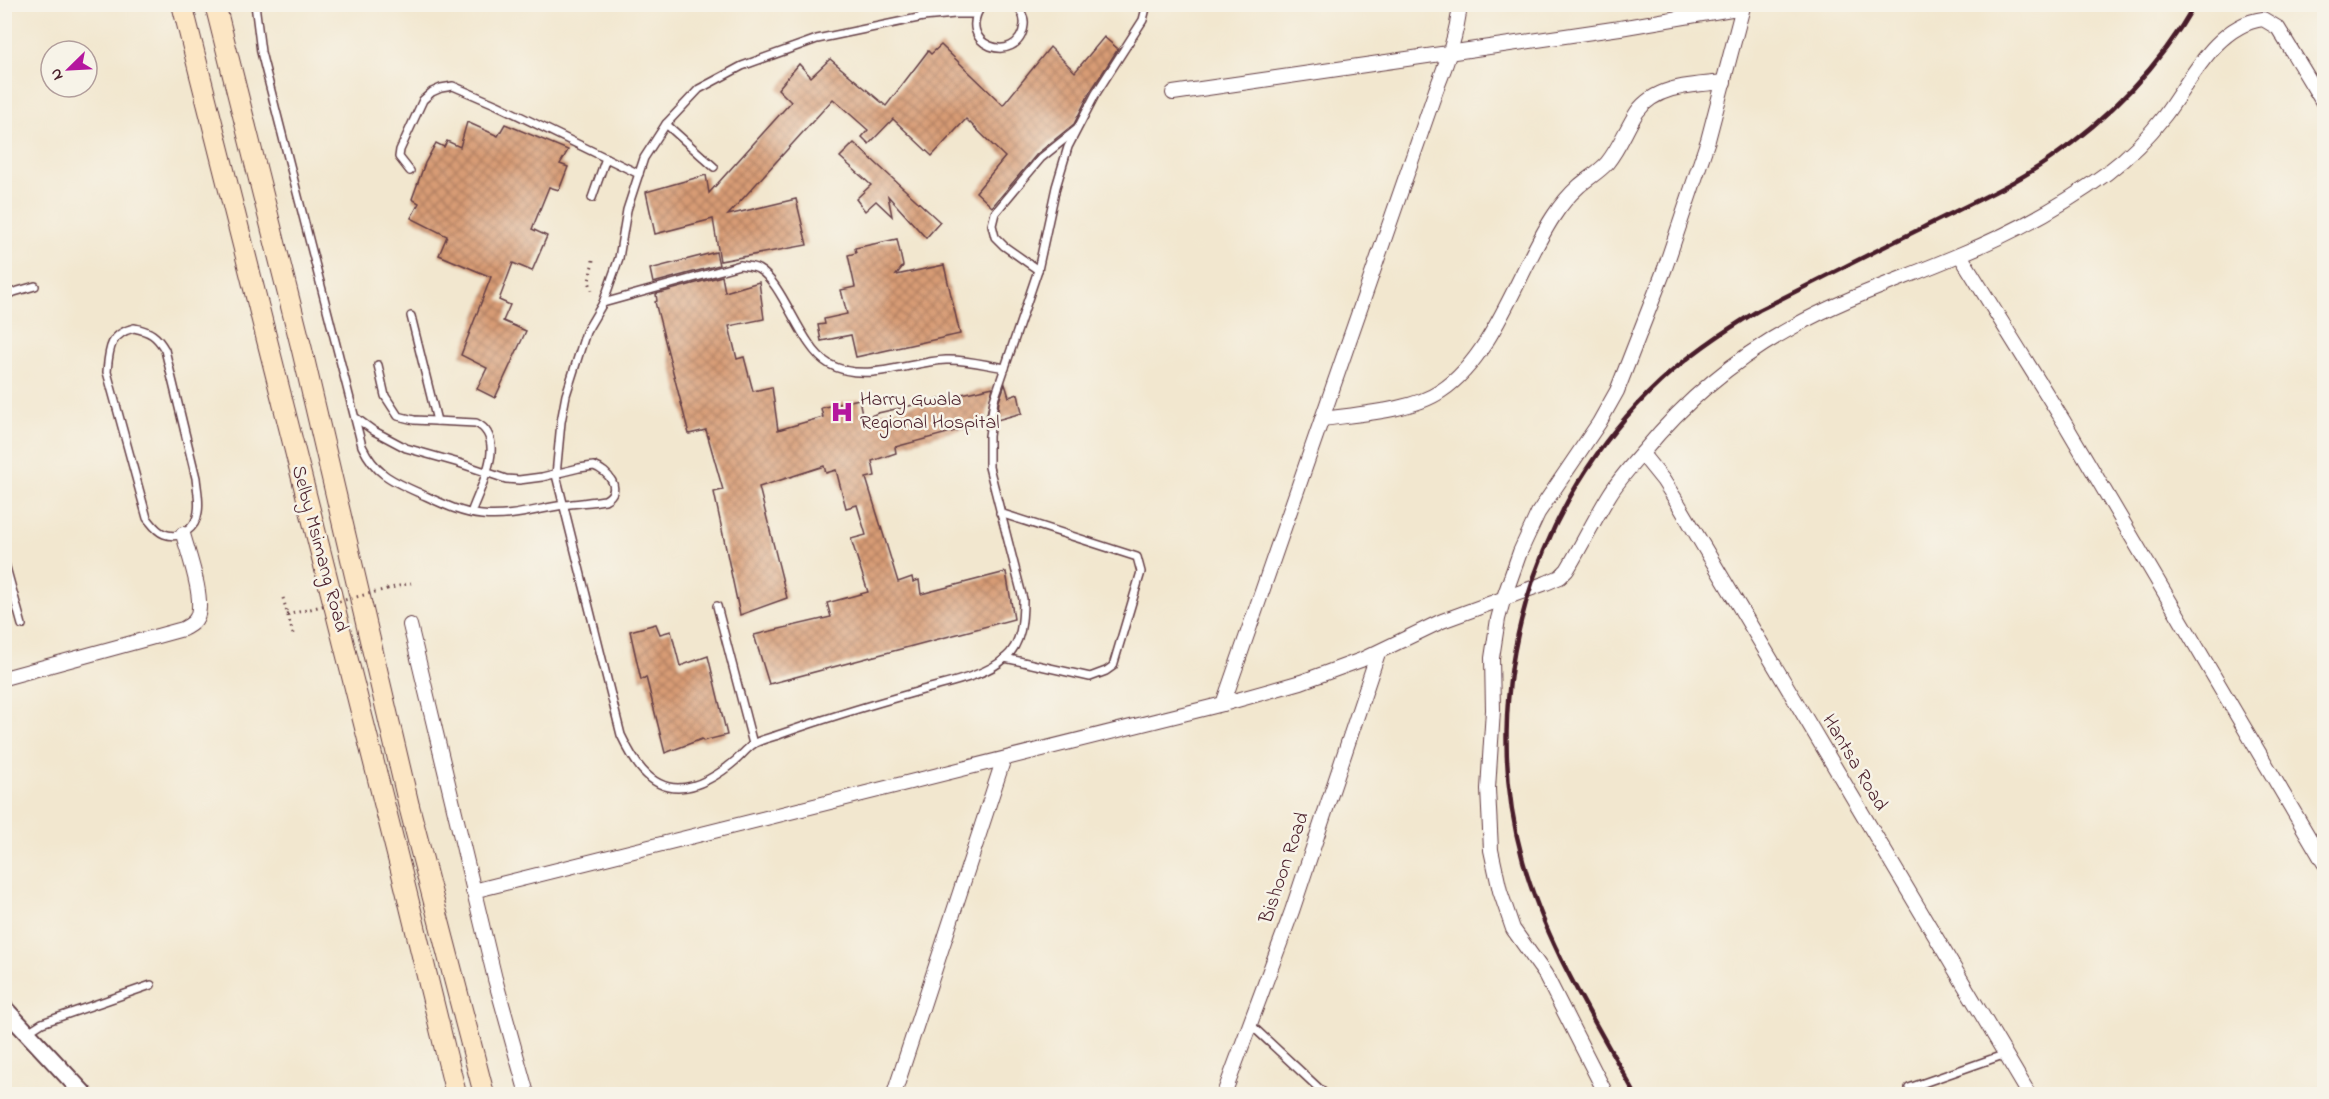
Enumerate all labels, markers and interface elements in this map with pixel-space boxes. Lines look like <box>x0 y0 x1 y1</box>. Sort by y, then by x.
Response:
north arrow <box>39 39 99 99</box>
text: N <box>44 64 70 84</box>
place label: Harry Gwala Regional Hospital <box>860 386 1000 439</box>
hospital icon: Harry Gwala Regional Hospital <box>829 399 855 425</box>
street label: Selby Msimang Road <box>282 462 355 636</box>
street label: Hantsa Road <box>1814 709 1894 817</box>
street label: Bishoon Road <box>1252 808 1318 928</box>

